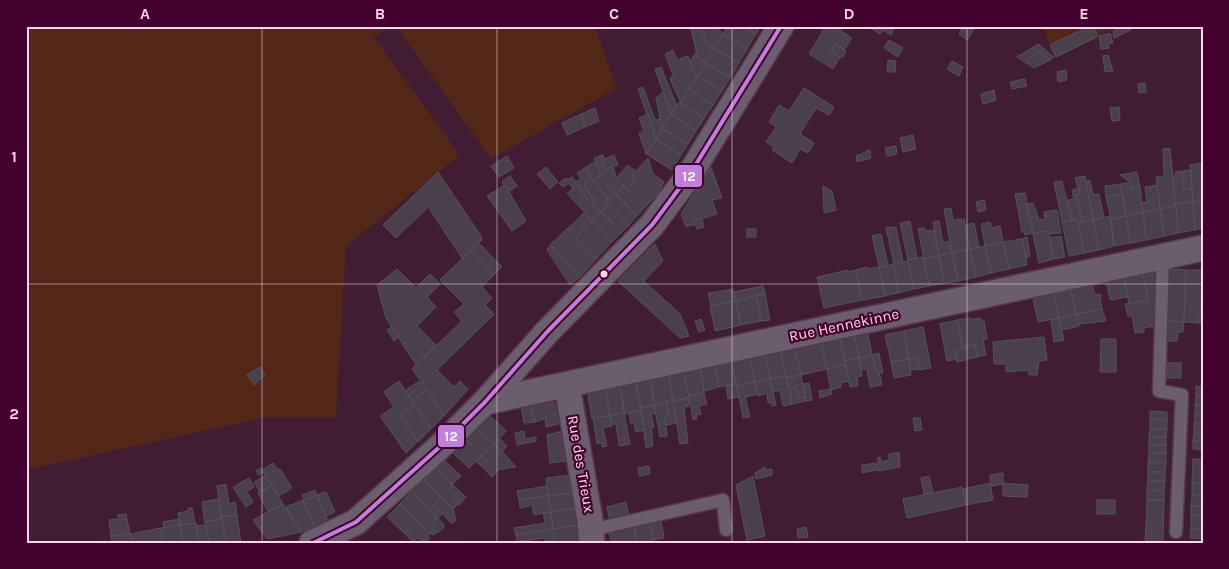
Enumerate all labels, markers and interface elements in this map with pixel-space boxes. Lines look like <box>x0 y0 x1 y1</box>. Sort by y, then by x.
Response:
text: A <box>140 4 150 23</box>
text: B <box>375 4 385 23</box>
text: C <box>609 4 619 23</box>
text: D <box>844 4 855 23</box>
text: E <box>1079 4 1089 23</box>
text: 1 <box>11 147 17 166</box>
line badge: 12 <box>674 164 703 188</box>
text: 12 <box>682 168 696 185</box>
unlabelled marker <box>599 269 609 279</box>
street label: Rue Hennekinne <box>787 305 901 345</box>
text: 2 <box>9 404 19 423</box>
street label: Rue des Trieux <box>564 414 598 514</box>
line badge: 12 <box>437 424 465 448</box>
text: 12 <box>444 428 458 445</box>

